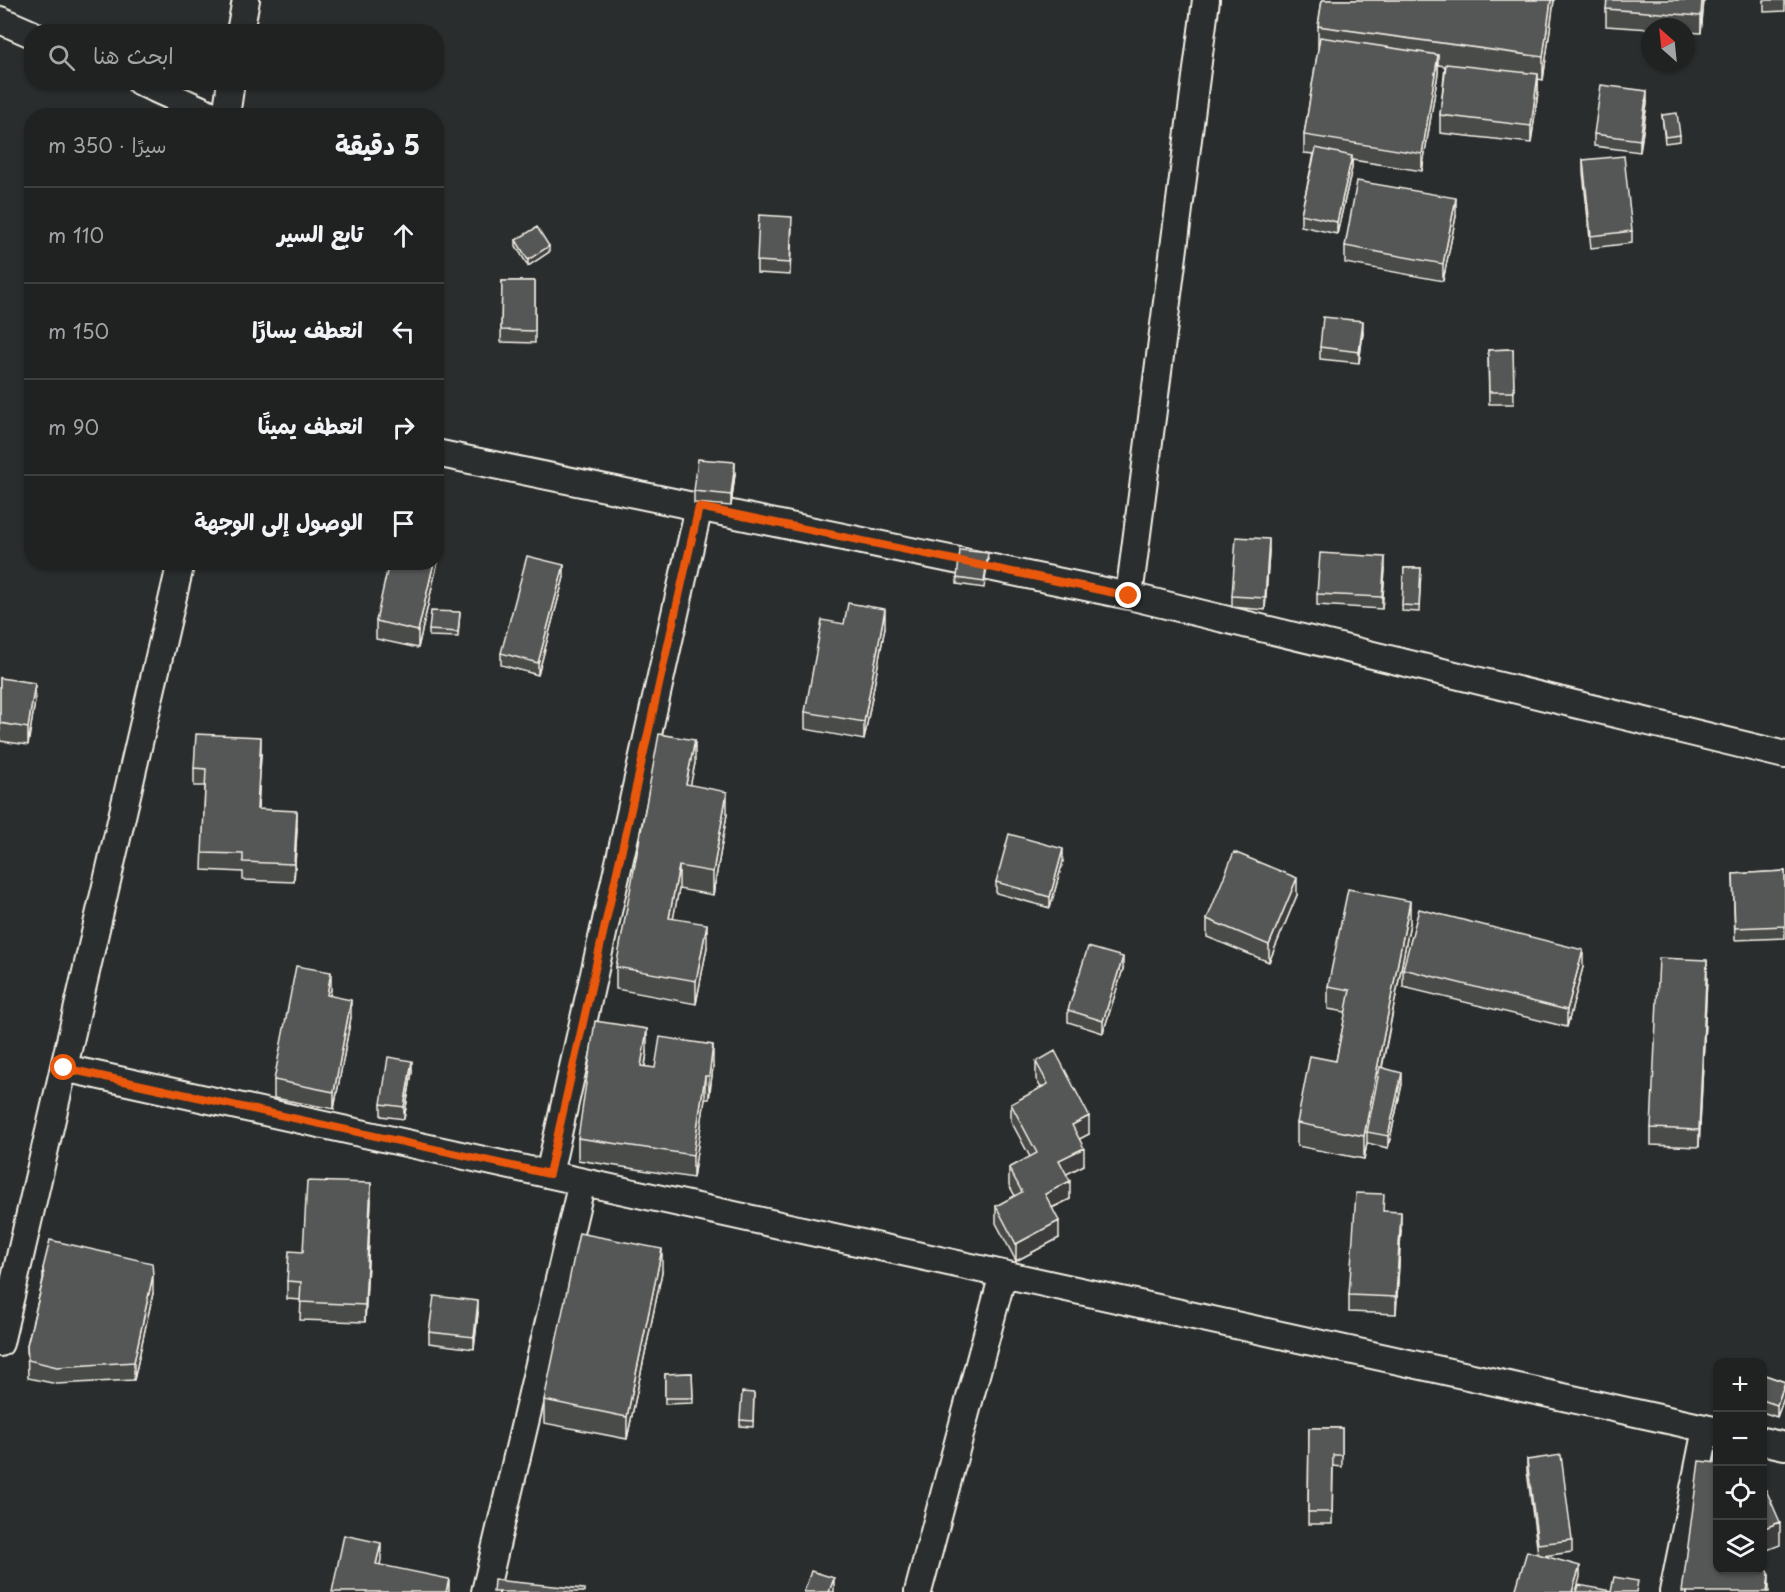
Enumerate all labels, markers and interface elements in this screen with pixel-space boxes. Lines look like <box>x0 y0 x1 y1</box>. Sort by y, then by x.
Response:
north arrow <box>1641 18 1695 72</box>
search box <box>24 24 444 90</box>
text: ابحث هنا <box>93 38 174 71</box>
icon: search <box>45 41 78 74</box>
text: 5 دقيقة <box>335 125 420 164</box>
text: سيرًا · 350 m <box>48 130 166 160</box>
text: تابع السير <box>278 216 363 249</box>
icon: ahead <box>387 219 420 252</box>
text: 110 m <box>48 220 104 250</box>
text: انعطف يسارًا <box>252 312 363 345</box>
icon: left <box>387 315 420 348</box>
text: 150 m <box>48 316 109 346</box>
text: انعطف يمينًا <box>258 408 363 441</box>
icon: right <box>387 411 420 444</box>
text: 90 m <box>48 412 99 442</box>
text: الوصول إلى الوجهة <box>194 504 363 537</box>
icon: arrive <box>387 507 420 540</box>
route end <box>1115 582 1141 608</box>
route start <box>50 1054 76 1080</box>
map controls <box>1713 1358 1767 1574</box>
button: + <box>1713 1358 1767 1412</box>
button: − <box>1713 1412 1767 1466</box>
button: locate <box>1713 1466 1767 1520</box>
button: layers <box>1713 1520 1767 1574</box>

